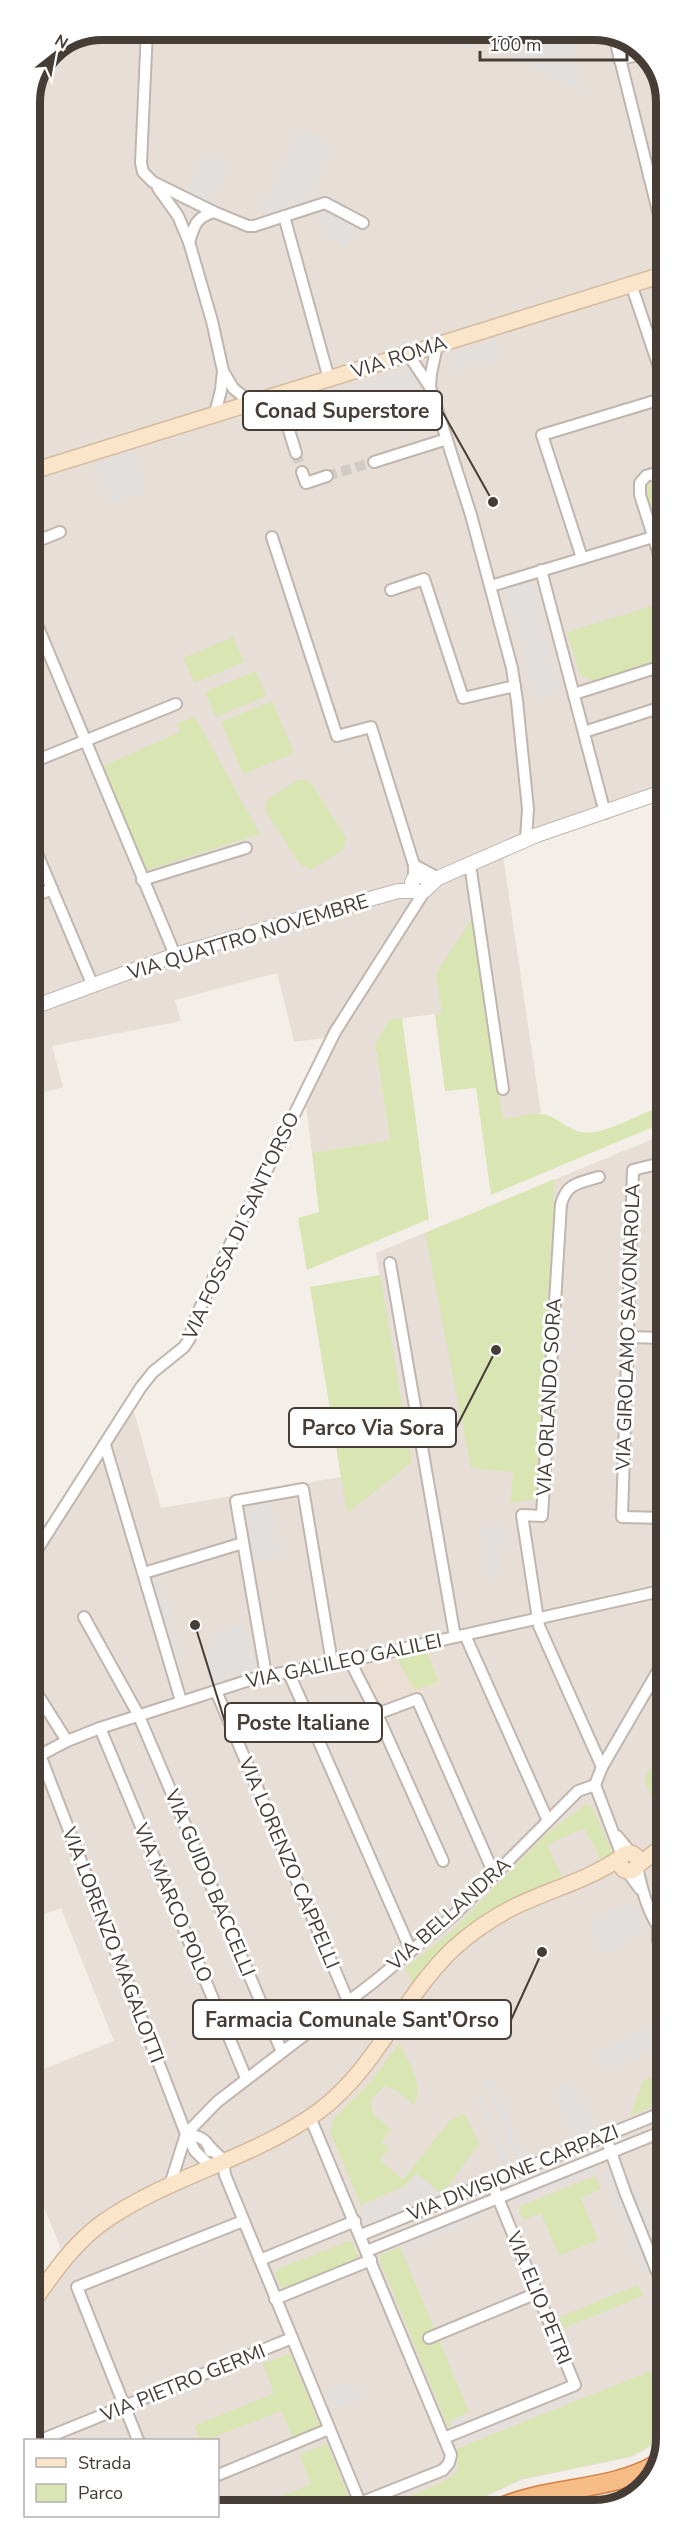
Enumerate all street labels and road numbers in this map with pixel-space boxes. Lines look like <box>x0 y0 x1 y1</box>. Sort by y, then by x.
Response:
street label: VIA ROMA <box>347 329 451 385</box>
street label: VIA QUATTRO NOVEMBRE <box>123 887 372 987</box>
street label: VIA FOSSA DI SANT'ORSO <box>176 1108 306 1345</box>
street label: VIA GIROLAMO SAVONAROLA <box>609 1183 647 1472</box>
street label: VIA ORLANDO SORA <box>530 1297 568 1498</box>
street label: VIA GALILEO GALILEI <box>243 1627 444 1695</box>
street label: VIA LORENZO CAPPELLI <box>232 1752 346 1973</box>
street label: VIA GUIDO BACCELLI <box>158 1784 262 1981</box>
street label: VIA MARCO POLO <box>127 1818 219 1987</box>
street label: VIA LORENZO MAGALOTTI <box>55 1822 170 2067</box>
street label: VIA BELLANDRA <box>381 1851 517 1977</box>
street label: VIA DIVISIONE CARPAZI <box>403 2118 623 2228</box>
street label: VIA ELIO PETRI <box>500 2226 578 2369</box>
street label: VIA PIETRO GERMI <box>96 2338 269 2429</box>

